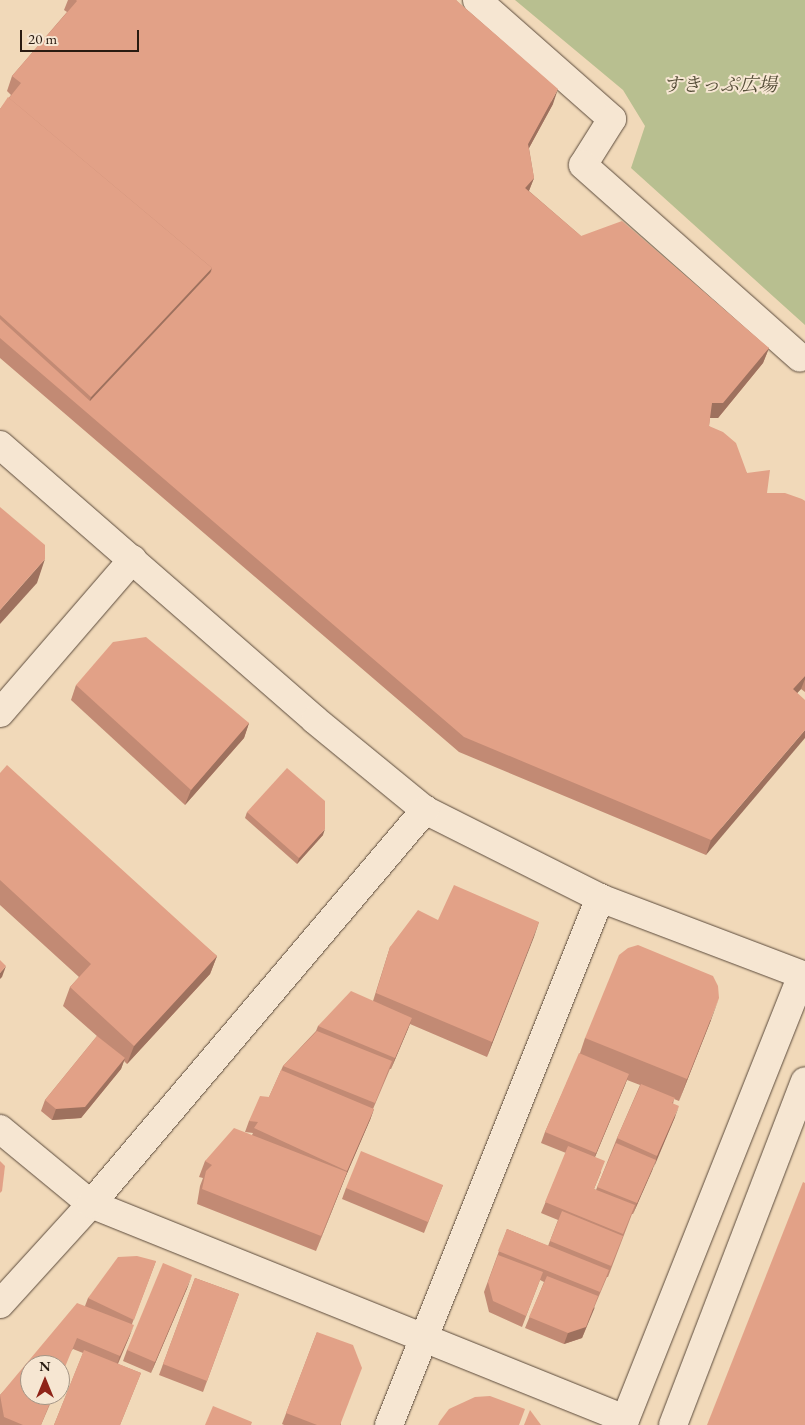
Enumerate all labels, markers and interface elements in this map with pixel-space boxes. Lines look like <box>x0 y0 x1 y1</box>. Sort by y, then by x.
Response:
scale bar <box>22 20 141 52</box>
text: 20 m <box>28 29 57 48</box>
park label: すきっぷ広場 <box>663 74 777 96</box>
north arrow <box>20 1355 70 1405</box>
text: N <box>39 1357 51 1375</box>

